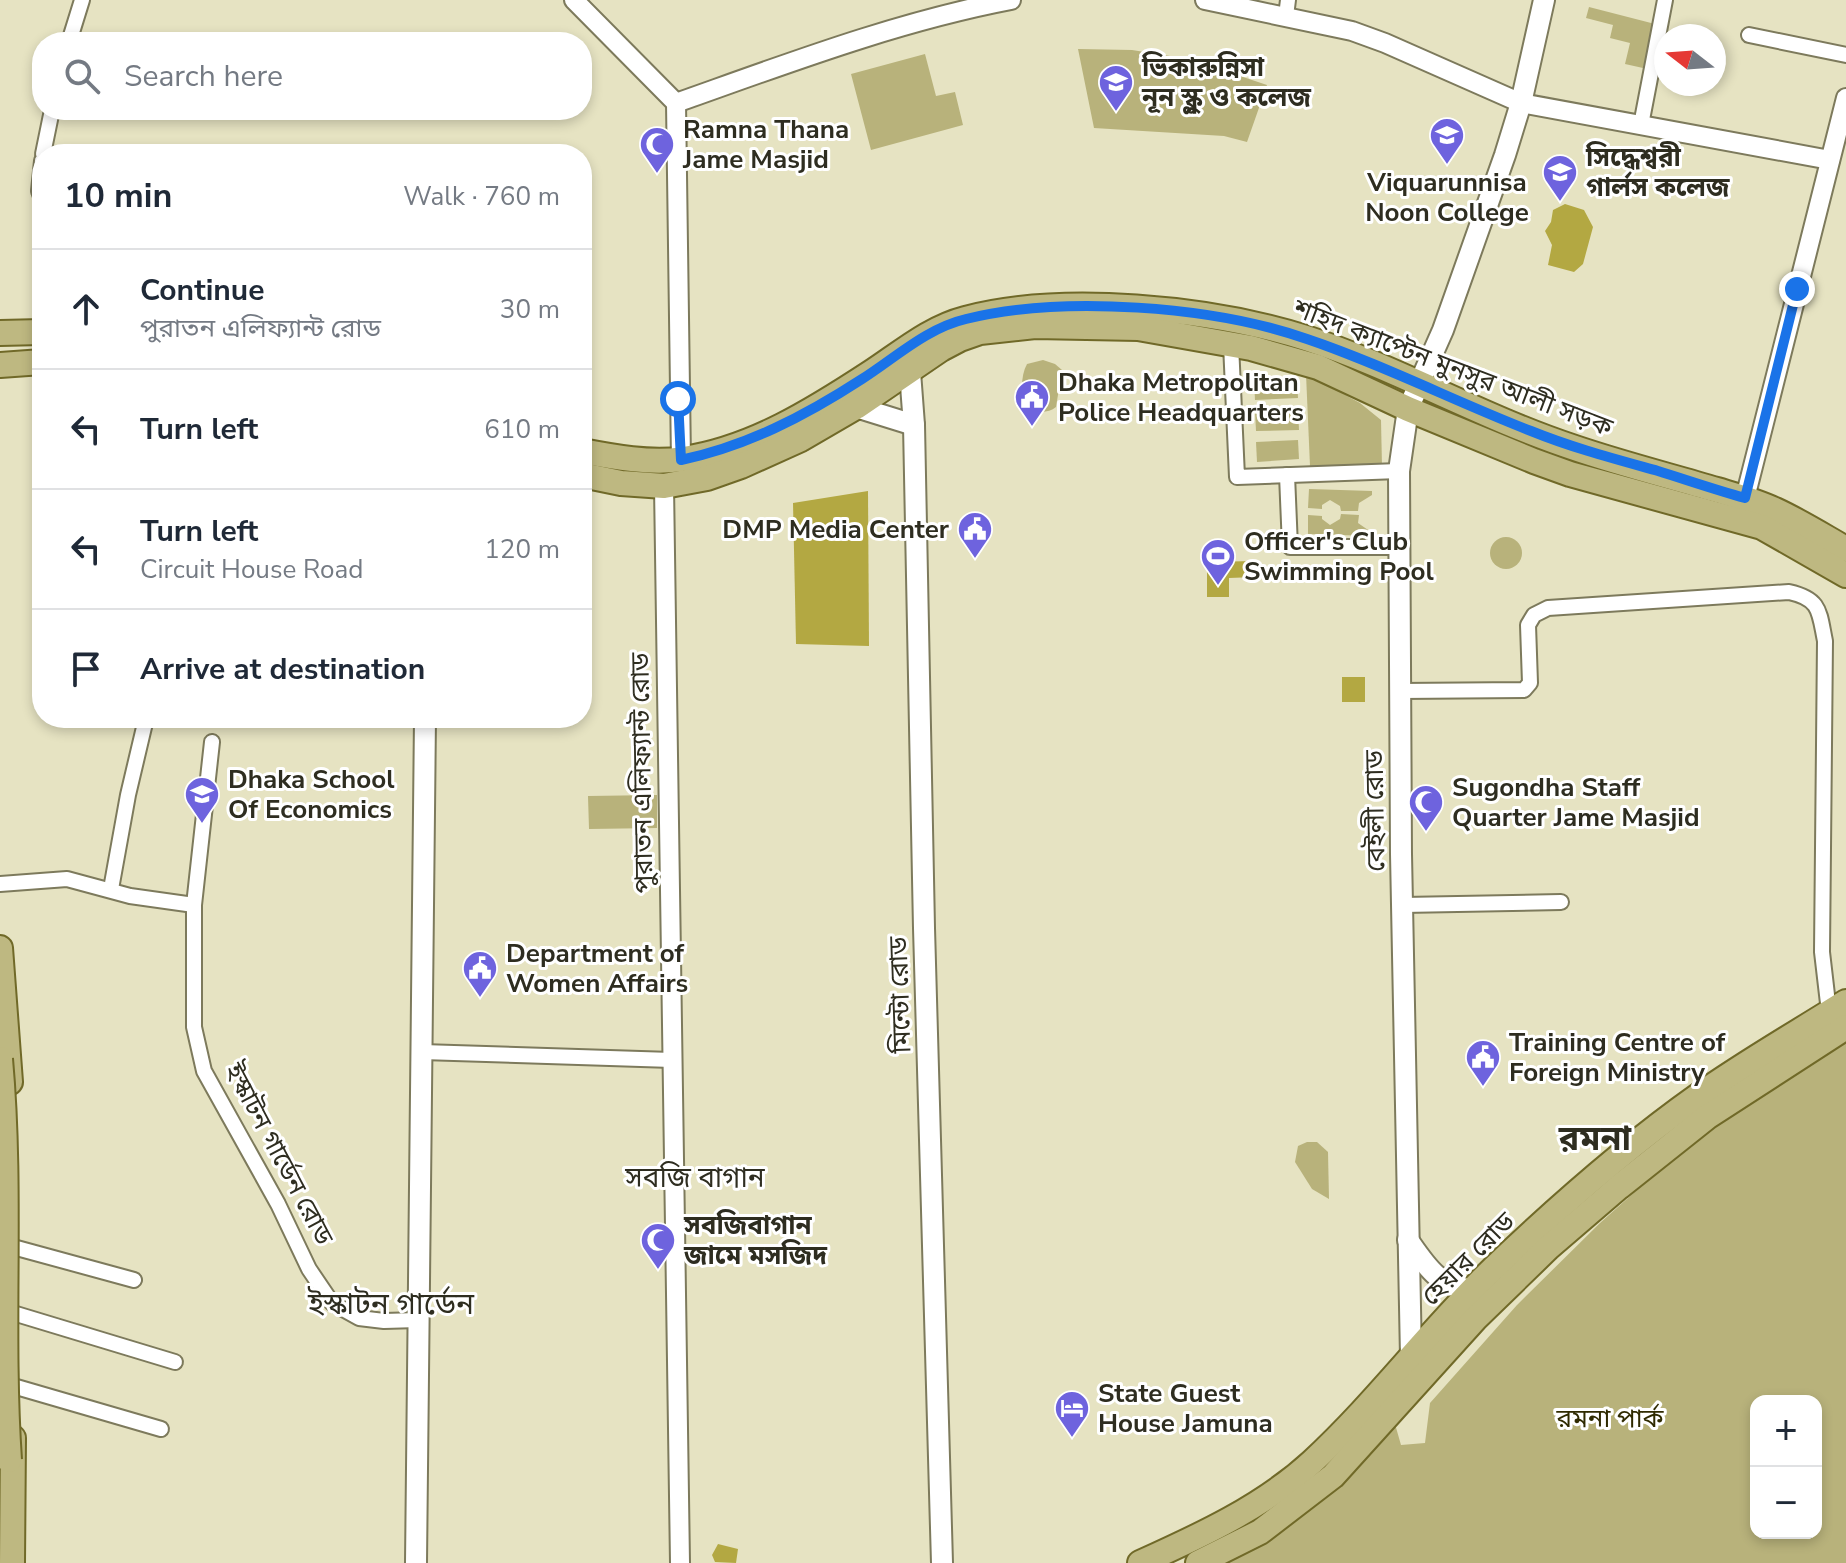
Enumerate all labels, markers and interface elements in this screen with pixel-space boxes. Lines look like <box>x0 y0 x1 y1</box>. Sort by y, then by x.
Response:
north arrow <box>1654 24 1726 96</box>
search box <box>32 32 592 120</box>
place label: ভিকারুন্নিসা নূন স্কুল ও কলেজ <box>1141 50 1311 115</box>
icon: search <box>60 54 104 98</box>
text: Search here <box>124 56 283 97</box>
school or university icon: ভিকারুন্নিসা নূন স্কুল ও কলেজ <box>1097 63 1135 113</box>
place label: Ramna Thana Jame Masjid <box>682 112 849 177</box>
school or university icon: Viquarunnisa Noon College <box>1428 116 1466 166</box>
mosque icon: Ramna Thana Jame Masjid <box>638 125 676 175</box>
place label: সিদ্ধেশ্বরী গার্লস কলেজ <box>1585 140 1730 205</box>
school or university icon: সিদ্ধেশ্বরী গার্লস কলেজ <box>1541 153 1579 203</box>
place label: Viquarunnisa Noon College <box>1365 165 1529 230</box>
text: 10 min <box>64 173 172 219</box>
text: Walk · 760 m <box>403 179 560 214</box>
text: Continue <box>140 270 265 311</box>
route end <box>1779 271 1815 307</box>
icon: ahead <box>64 287 108 331</box>
street label: শহিদ ক্যাপ্টেন মুনসুর আলী সড়ক <box>1287 290 1619 446</box>
text: 30 m <box>500 292 560 327</box>
text: পুরাতন এলিফ্যান্ট রোড <box>140 311 381 346</box>
place label: Dhaka Metropolitan Police Headquarters <box>1058 365 1304 430</box>
public building icon: Dhaka Metropolitan Police Headquarters <box>1013 378 1051 428</box>
route start <box>660 381 696 417</box>
icon: left <box>64 407 108 451</box>
text: Turn left <box>140 409 258 450</box>
text: 610 m <box>484 412 560 447</box>
public building icon: DMP Media Center <box>956 510 994 560</box>
text: Turn left <box>140 511 258 552</box>
place label: DMP Media Center <box>722 512 950 547</box>
place label: Officer's Club Swimming Pool <box>1244 524 1434 589</box>
icon: left <box>64 527 108 571</box>
text: 120 m <box>484 532 560 567</box>
sports icon: Officer's Club Swimming Pool <box>1199 537 1237 587</box>
text: Circuit House Road <box>140 552 363 587</box>
icon: arrive <box>64 647 108 691</box>
text: Arrive at destination <box>140 649 425 690</box>
street label: পুরাতন এলিফ্যান্ট রোড <box>622 652 662 894</box>
street label: বেইলী রোড <box>1356 749 1394 872</box>
place label: Dhaka School Of Economics <box>228 762 395 827</box>
place label: Sugondha Staff Quarter Jame Masjid <box>1452 770 1700 835</box>
school or university icon: Dhaka School Of Economics <box>183 775 221 825</box>
mosque icon: Sugondha Staff Quarter Jame Masjid <box>1407 783 1445 833</box>
place label: Department of Women Affairs <box>506 936 688 1001</box>
street label: মিন্টো রোড <box>880 936 920 1055</box>
public building icon: Department of Women Affairs <box>461 949 499 999</box>
place label: Training Centre of Foreign Ministry <box>1509 1025 1726 1090</box>
public building icon: Training Centre of Foreign Ministry <box>1464 1038 1502 1088</box>
street label: ইস্কাটন গার্ডেন রোড <box>216 1056 342 1251</box>
district label: রমনা <box>1558 1116 1632 1162</box>
district label: সবজি বাগান <box>624 1159 766 1197</box>
street label: হেয়ার রোড <box>1414 1204 1523 1313</box>
place label: সবজিবাগান জামে মসজিদ <box>683 1208 828 1273</box>
mosque icon: সবজিবাগান জামে মসজিদ <box>639 1221 677 1271</box>
district label: ইস্কাটন গার্ডেন <box>307 1284 475 1325</box>
place label: State Guest House Jamuna <box>1098 1376 1273 1441</box>
hotel icon: State Guest House Jamuna <box>1053 1389 1091 1439</box>
map controls <box>1750 1395 1822 1539</box>
button: + <box>1750 1395 1822 1467</box>
park label: রমনা পার্ক <box>1555 1401 1665 1436</box>
button: − <box>1750 1467 1822 1539</box>

